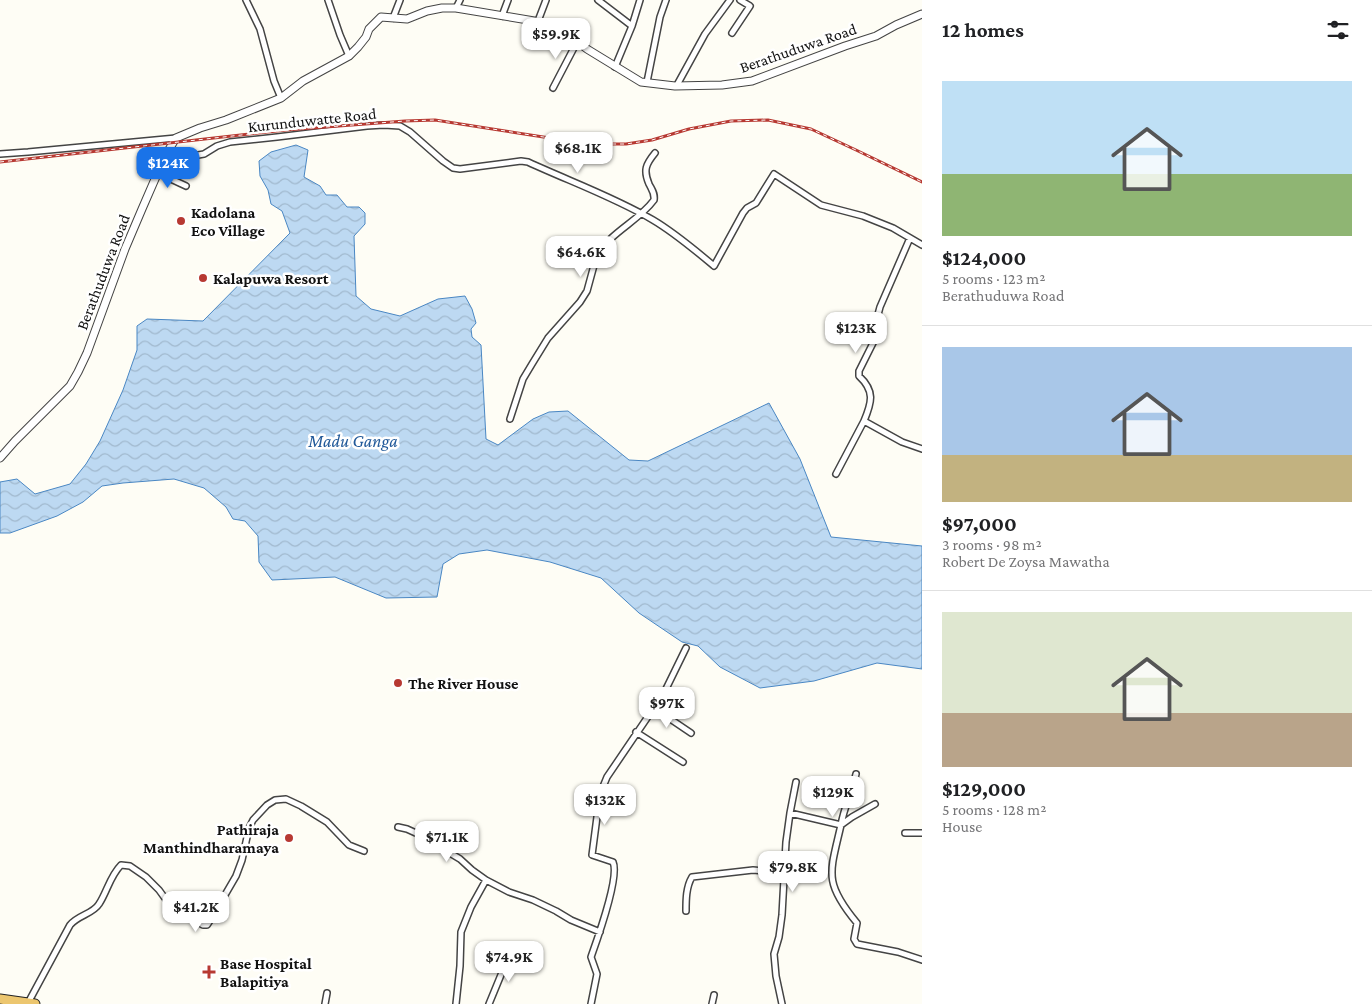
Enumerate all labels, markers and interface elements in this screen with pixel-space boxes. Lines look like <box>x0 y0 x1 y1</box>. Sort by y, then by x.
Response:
icon: filters <box>1324 16 1352 44</box>
pin: $59.9K <box>515 18 597 60</box>
text: 12 homes <box>942 18 1024 42</box>
street label: Berathuduwa Road <box>737 20 859 76</box>
text: $59.9K <box>532 25 580 42</box>
street label: Kurunduwatte Road <box>247 105 378 135</box>
icon: home <box>1102 114 1192 204</box>
pin: $68.1K <box>537 132 619 174</box>
text: $68.1K <box>555 139 601 156</box>
pin: $124K <box>133 146 203 189</box>
text: $124K <box>148 154 188 171</box>
place label: Kadolana Eco Village <box>191 204 266 239</box>
street label: Berathuduwa Road <box>73 211 133 332</box>
marker: Kadolana Eco Village <box>175 215 187 227</box>
pin: $64.6K <box>540 236 622 278</box>
text: $64.6K <box>557 243 605 260</box>
text: $124,000 <box>942 246 1026 270</box>
place label: Kalapuwa Resort <box>213 270 329 287</box>
text: 5 rooms · 123 m² <box>942 270 1045 287</box>
marker: Kalapuwa Resort <box>197 272 209 284</box>
text: Berathuduwa Road <box>942 287 1064 304</box>
pin: $123K <box>821 312 891 354</box>
text: $123K <box>836 319 876 336</box>
icon: home <box>1102 379 1192 469</box>
water label: Madu Ganga <box>307 431 398 451</box>
text: $97,000 <box>942 512 1017 536</box>
text: 3 rooms · 98 m² <box>942 536 1042 553</box>
text: Robert De Zoysa Mawatha <box>942 553 1110 570</box>
icon: home <box>1102 644 1192 734</box>
place label: The River House <box>408 675 519 692</box>
marker: The River House <box>392 677 404 689</box>
pin: $97K <box>637 686 697 729</box>
text: $97K <box>650 694 684 711</box>
pin: $129K <box>798 776 868 818</box>
text: $129,000 <box>942 777 1026 801</box>
text: $129K <box>812 783 854 800</box>
pin: $132K <box>570 784 640 826</box>
text: $132K <box>585 791 625 808</box>
text: 5 rooms · 128 m² <box>942 801 1046 818</box>
text: House <box>942 818 982 835</box>
pin: $71.1K <box>406 820 488 863</box>
place label: Pathiraja Manthindharamaya <box>143 821 279 856</box>
text: $71.1K <box>426 828 468 845</box>
marker: Pathiraja Manthindharamaya <box>283 832 295 844</box>
pin: $79.8K <box>752 850 834 893</box>
text: $79.8K <box>769 858 817 875</box>
pin: $41.2K <box>155 890 237 933</box>
text: $41.2K <box>173 898 219 915</box>
pin: $74.9K <box>468 940 550 983</box>
text: $74.9K <box>486 948 532 965</box>
place label: Base Hospital Balapitiya <box>220 955 312 990</box>
marker: Base Hospital Balapitiya <box>202 965 216 979</box>

